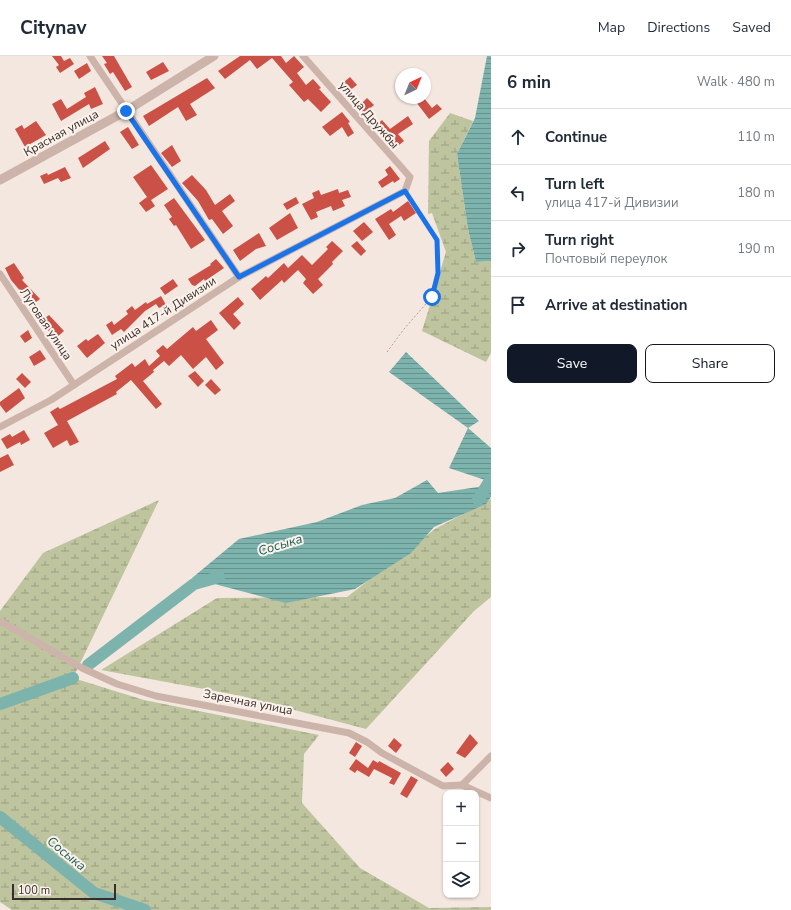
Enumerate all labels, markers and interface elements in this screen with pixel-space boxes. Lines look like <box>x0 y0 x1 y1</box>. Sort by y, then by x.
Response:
text: Citynav <box>20 15 87 41</box>
text: Map <box>598 18 625 37</box>
text: Directions <box>647 18 710 37</box>
text: Saved <box>732 18 771 37</box>
north arrow <box>395 68 431 104</box>
text: 6 min <box>507 71 551 94</box>
text: Walk · 480 m <box>697 73 775 91</box>
street label: улица Дружбы <box>335 78 403 152</box>
route end <box>117 102 135 120</box>
street label: Красная улица <box>21 106 101 160</box>
icon: ahead <box>507 126 529 148</box>
text: Continue <box>545 127 607 147</box>
text: 110 m <box>737 128 775 146</box>
text: Turn left <box>545 174 604 194</box>
icon: left <box>507 182 529 204</box>
text: 180 m <box>737 184 775 202</box>
text: улица 417-й Дивизии <box>545 194 679 212</box>
text: Turn right <box>545 230 614 250</box>
icon: right <box>507 238 529 260</box>
text: 190 m <box>737 240 775 258</box>
text: Почтовый переулок <box>545 250 667 268</box>
street label: улица 417-й Дивизии <box>107 273 219 353</box>
street label: Луговая улица <box>16 285 76 363</box>
route start <box>423 288 441 306</box>
icon: arrive <box>507 294 529 316</box>
text: Arrive at destination <box>545 295 688 315</box>
button: Save <box>507 344 637 383</box>
button: Share <box>645 344 775 383</box>
water label: Сосыка <box>256 530 305 560</box>
street label: Заречная улица <box>202 685 294 719</box>
map controls <box>443 790 479 898</box>
button: + <box>443 790 479 826</box>
button: − <box>443 826 479 862</box>
water label: Сосыка <box>43 832 90 875</box>
button: layers <box>443 862 479 898</box>
scale bar <box>12 882 116 901</box>
text: 100 m <box>18 883 50 898</box>

